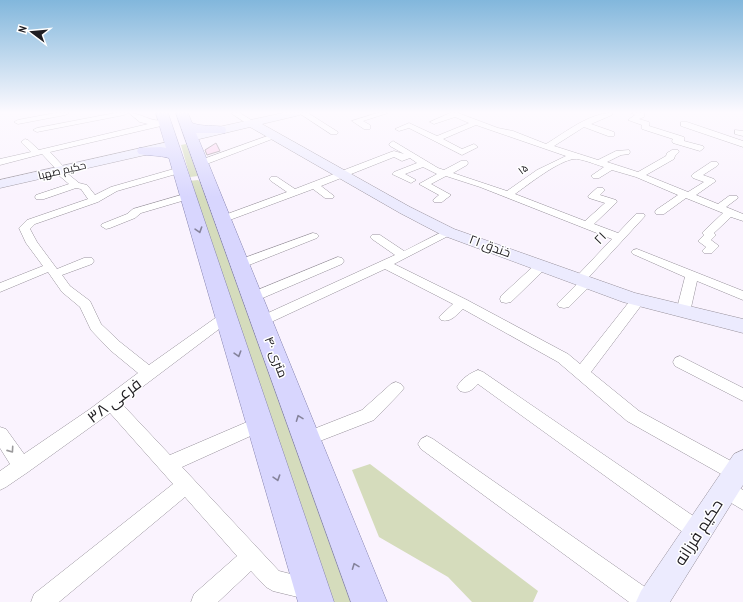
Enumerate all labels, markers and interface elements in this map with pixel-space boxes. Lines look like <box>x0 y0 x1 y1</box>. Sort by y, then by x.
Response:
north arrow <box>12 12 52 52</box>
text: N <box>15 24 30 34</box>
street label: حکیم صهبا <box>37 158 88 183</box>
street label: ۱۵ <box>515 161 531 177</box>
one-way arrow <box>194 226 202 233</box>
street label: ۲۱ <box>590 228 610 248</box>
street label: ۲۱ خندق <box>467 231 513 261</box>
street label: ۴۰ متری <box>260 334 292 380</box>
one-way arrow <box>233 350 242 357</box>
street label: فرعی ۳۸ <box>82 372 146 428</box>
one-way arrow <box>295 414 303 421</box>
one-way arrow <box>6 445 13 452</box>
one-way arrow <box>272 474 281 481</box>
street label: حکیم فرزانه <box>668 495 728 570</box>
one-way arrow <box>351 562 359 569</box>

